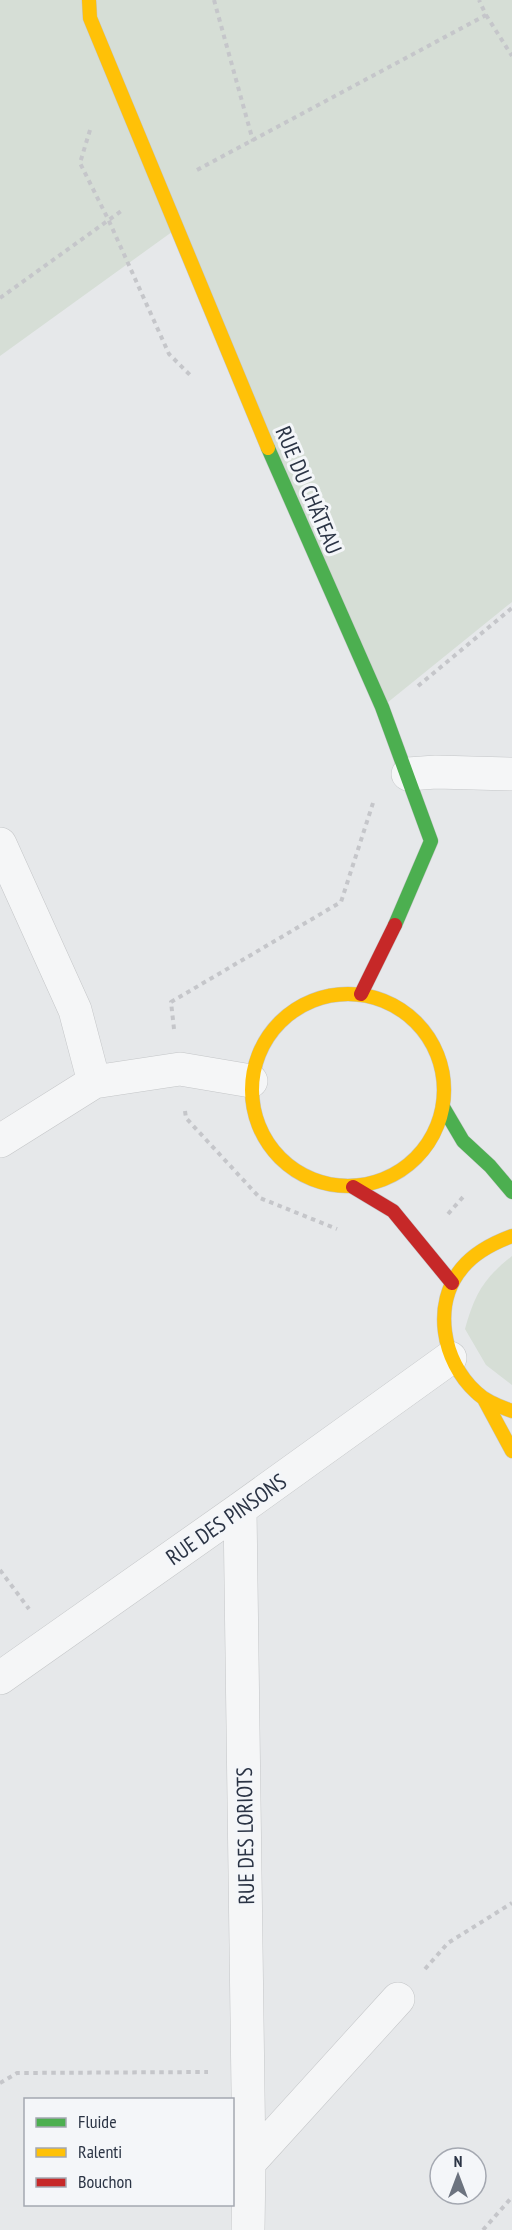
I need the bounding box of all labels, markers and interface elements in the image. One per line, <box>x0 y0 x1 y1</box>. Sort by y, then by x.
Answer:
street label: RUE DU CHÂTEAU <box>270 422 348 558</box>
street label: RUE DES PINSONS <box>160 1467 292 1571</box>
street label: RUE DES LORIOTS <box>230 1767 260 1905</box>
legend <box>24 2098 234 2206</box>
text: Fluide <box>78 2110 117 2133</box>
text: Ralenti <box>78 2140 122 2163</box>
north arrow <box>428 2146 488 2206</box>
text: N <box>454 2151 462 2171</box>
text: Bouchon <box>78 2170 132 2193</box>

